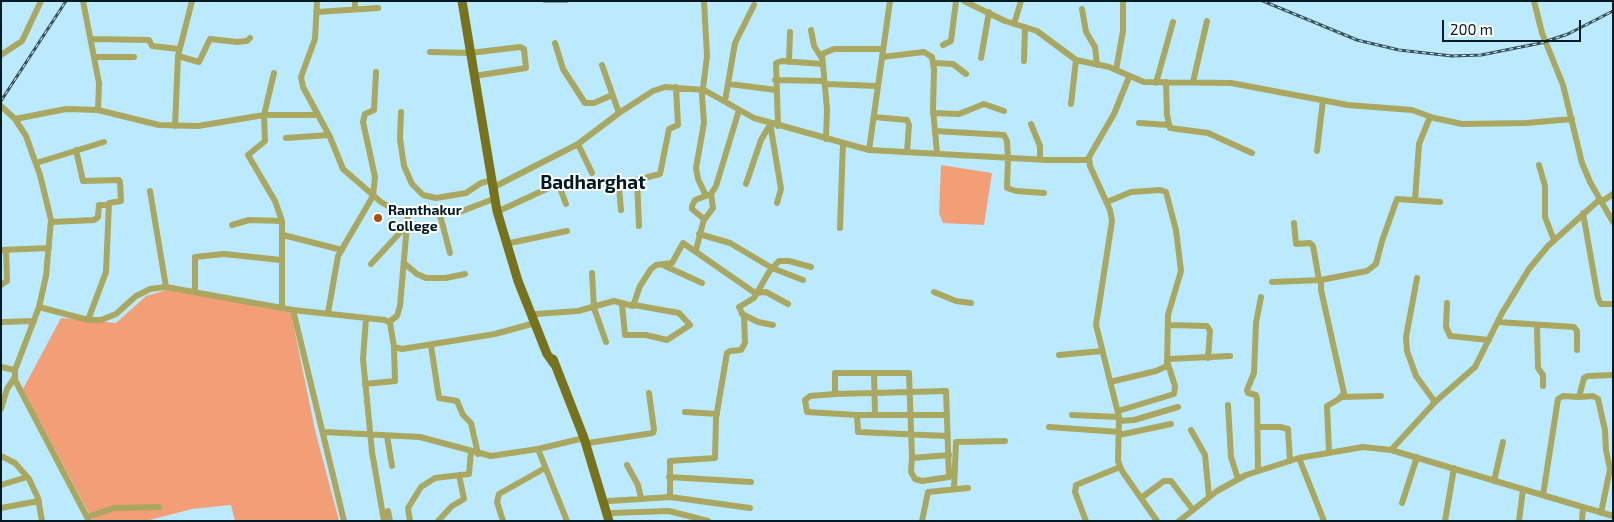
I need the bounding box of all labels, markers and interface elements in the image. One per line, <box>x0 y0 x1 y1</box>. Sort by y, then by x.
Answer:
scale bar <box>1444 10 1583 42</box>
text: 200 m <box>1450 20 1493 38</box>
district label: Badharghat <box>540 172 646 194</box>
place label: Ramthakur College <box>388 202 462 234</box>
marker: Ramthakur College <box>372 212 384 224</box>

